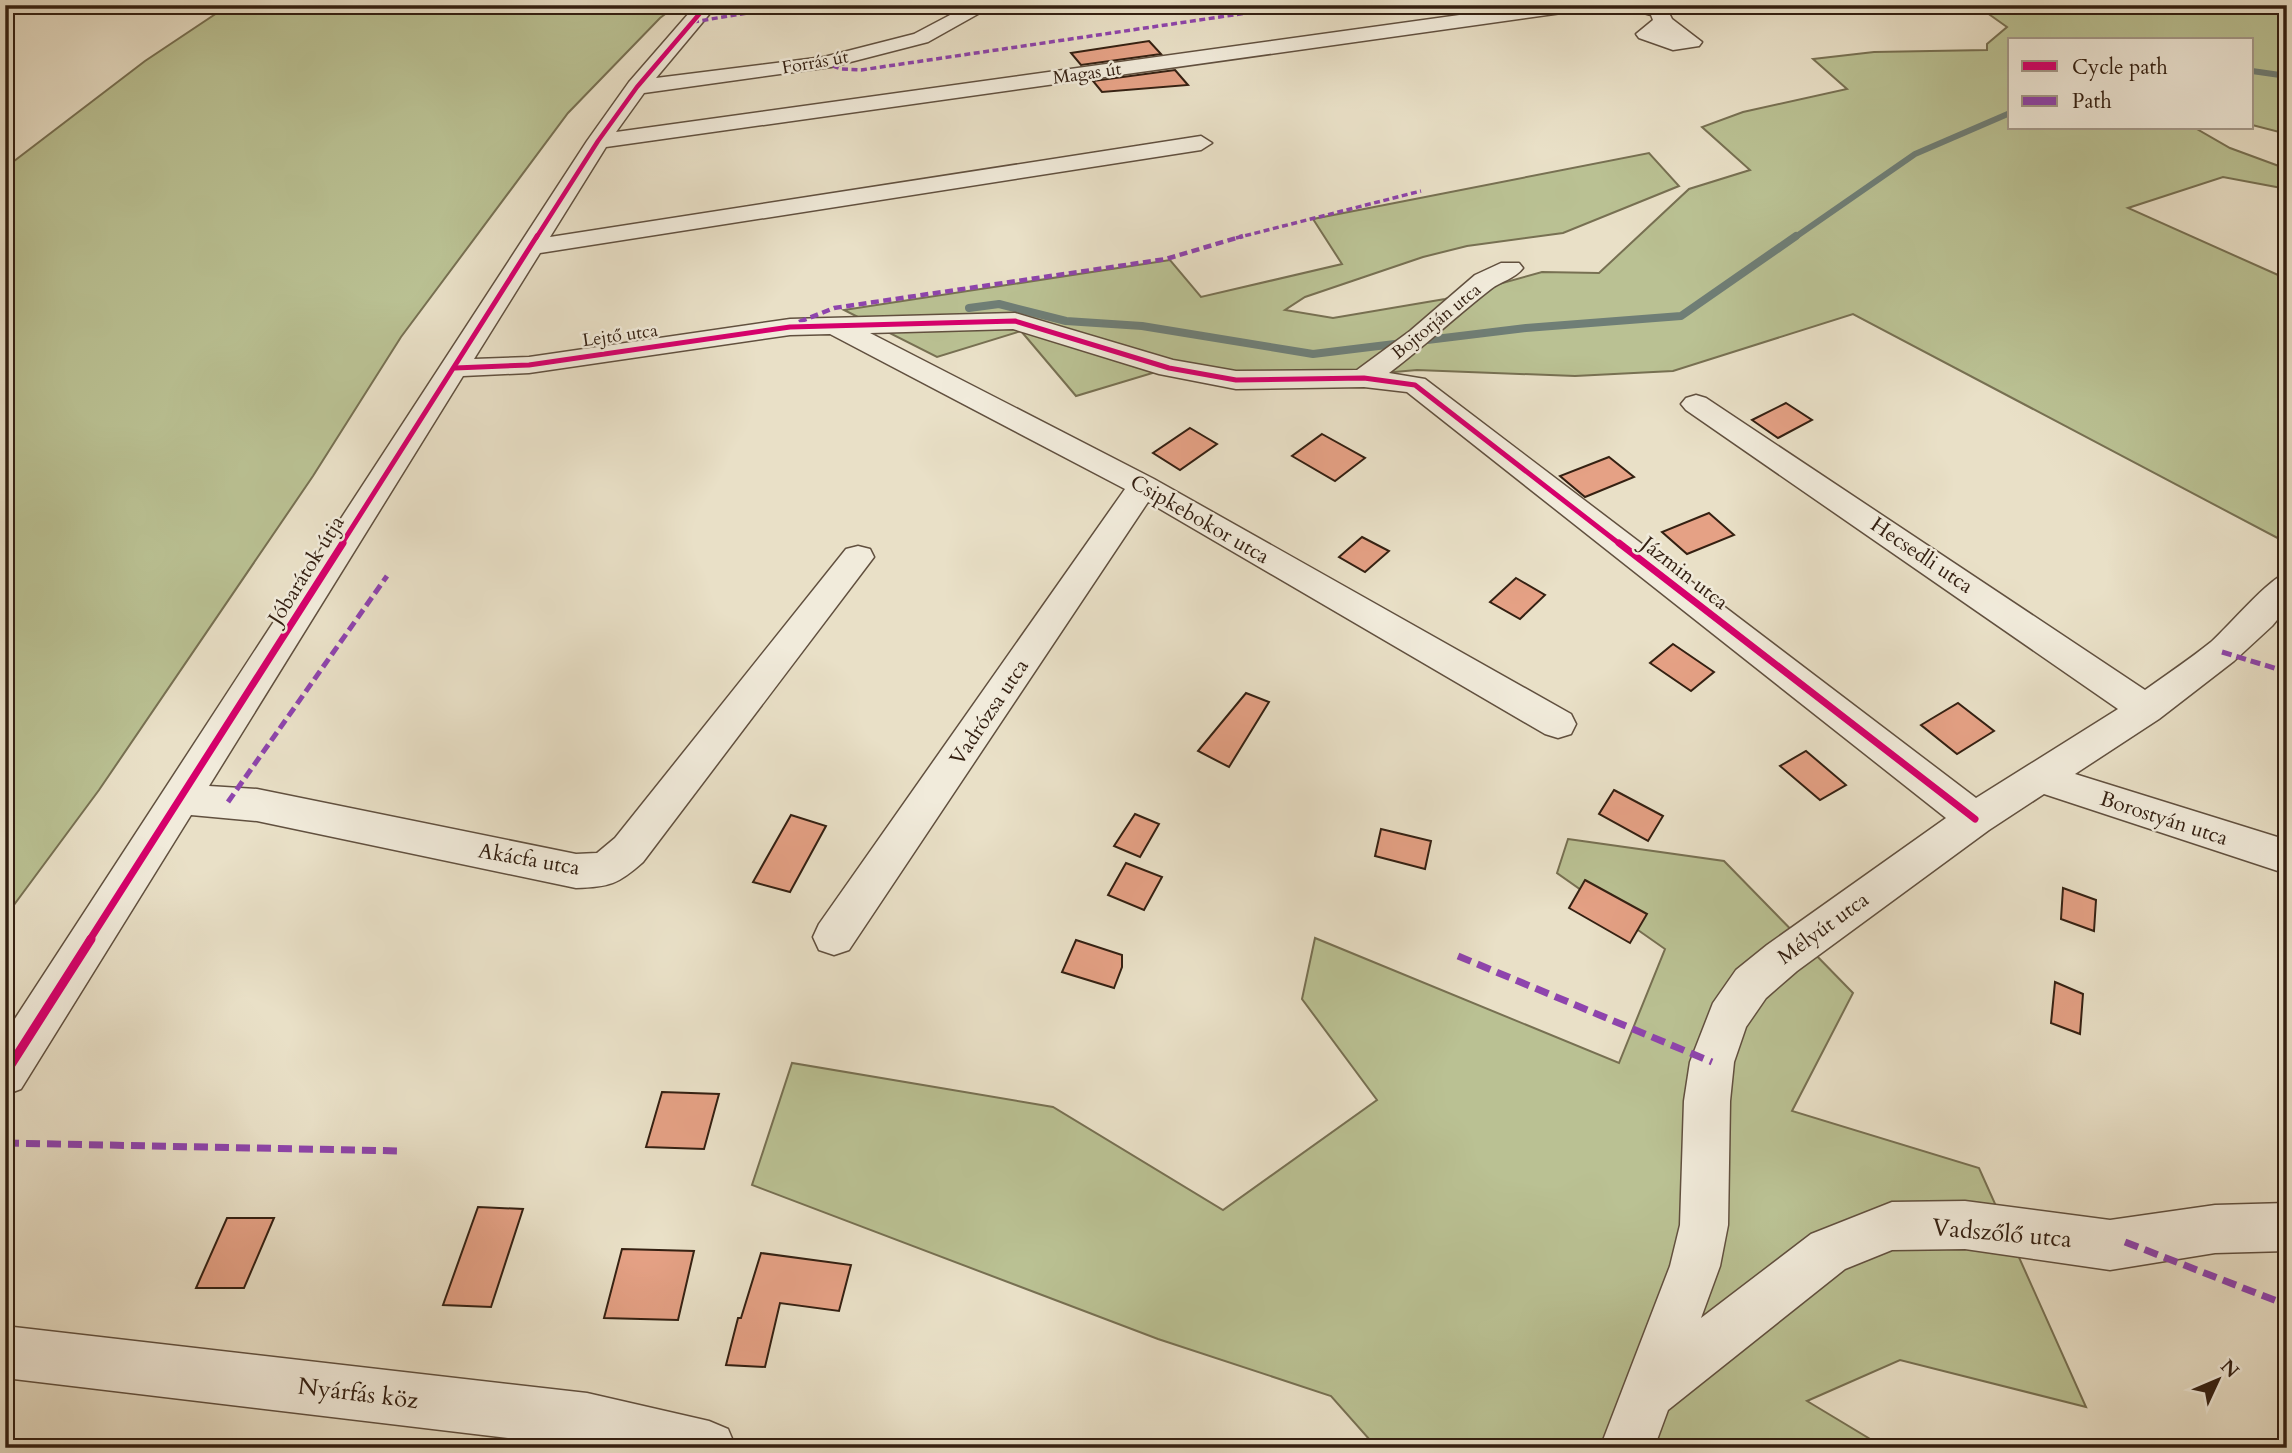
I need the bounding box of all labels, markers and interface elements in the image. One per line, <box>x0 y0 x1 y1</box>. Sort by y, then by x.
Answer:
legend <box>2008 38 2254 130</box>
street label: Forrás út <box>780 44 851 81</box>
text: Cycle path <box>2072 53 2168 82</box>
street label: Magas út <box>1051 56 1123 91</box>
text: Path <box>2072 87 2112 116</box>
street label: Bojtorján utca <box>1386 277 1487 365</box>
street label: Lejtő utca <box>581 318 660 353</box>
street label: Csipkebokor utca <box>1125 468 1275 571</box>
street label: Jóbarátok útja <box>260 510 351 633</box>
street label: Hecsedli utca <box>1865 510 1979 600</box>
street label: Jázmin utca <box>1633 528 1734 617</box>
street label: Vadrózsa utca <box>943 653 1036 771</box>
street label: Borostyán utca <box>2096 784 2232 853</box>
street label: Akácfa utca <box>476 836 582 883</box>
street label: Mélyút utca <box>1772 885 1875 971</box>
street label: Vadszőlő utca <box>1931 1211 2074 1256</box>
north arrow <box>2184 1344 2254 1414</box>
text: N <box>2214 1354 2245 1384</box>
street label: Nyárfás köz <box>296 1370 420 1417</box>

